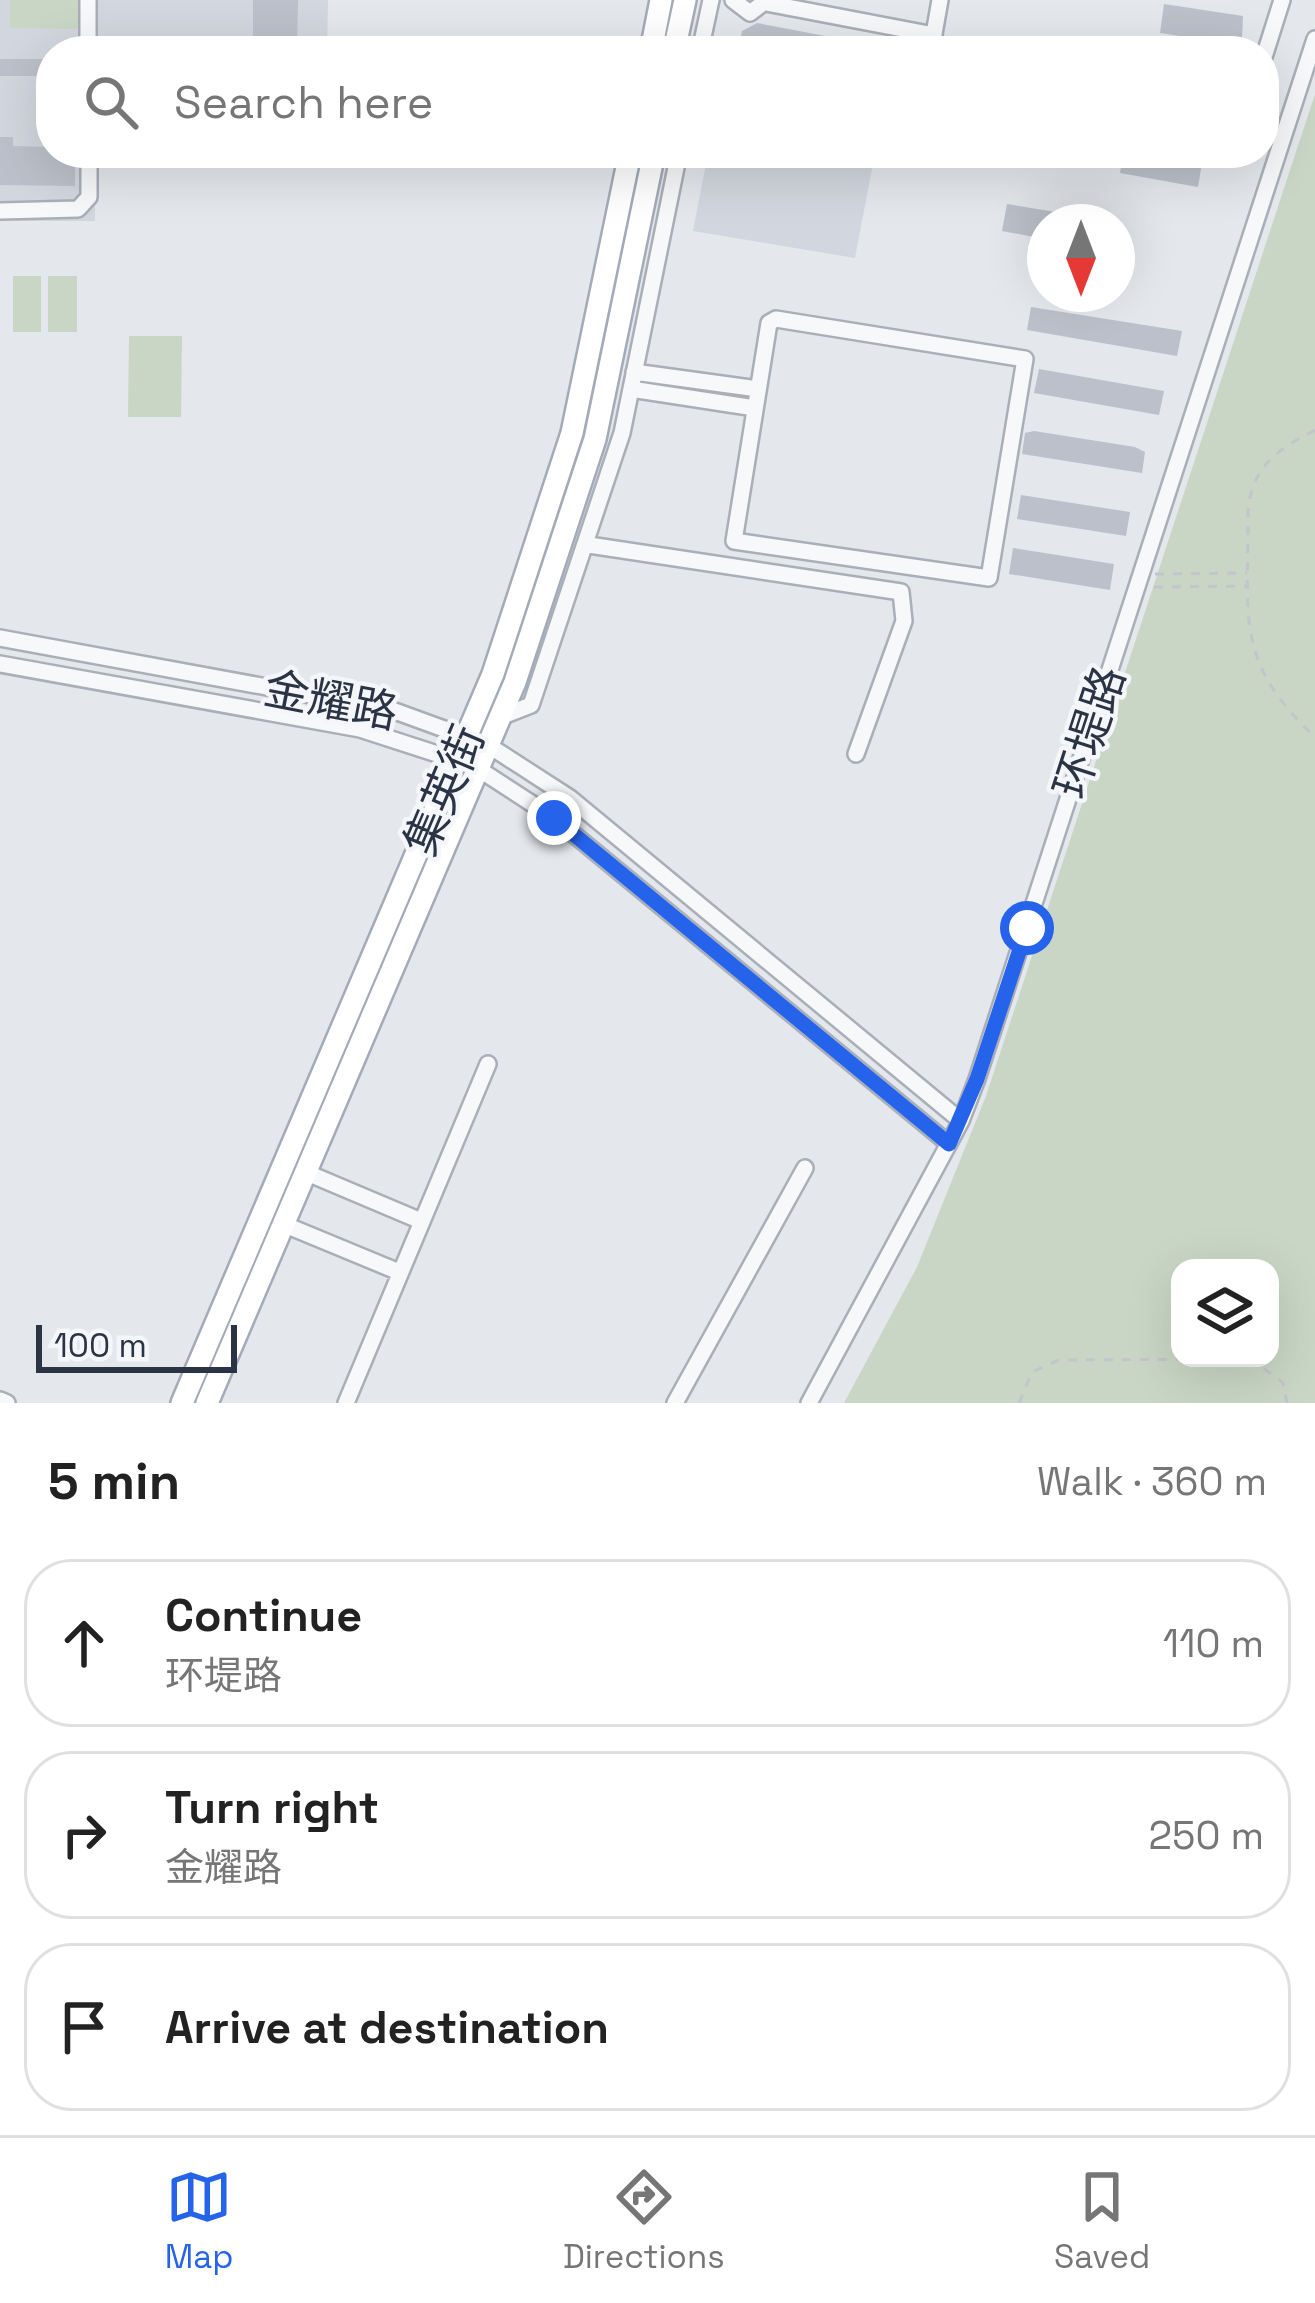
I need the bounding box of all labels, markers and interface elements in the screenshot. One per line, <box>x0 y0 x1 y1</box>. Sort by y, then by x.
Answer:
search box <box>36 36 1279 168</box>
icon: search <box>78 69 144 135</box>
text: Search here <box>174 74 433 131</box>
north arrow <box>1027 204 1135 312</box>
street label: 环堤路 <box>1042 659 1137 805</box>
street label: 金耀路 <box>259 660 403 741</box>
street label: 集英街 <box>392 717 497 863</box>
route end <box>527 791 581 845</box>
route start <box>1000 901 1054 955</box>
map controls <box>1171 1259 1279 1367</box>
button: layers <box>1171 1259 1279 1367</box>
scale bar <box>36 1319 237 1372</box>
text: 100 m <box>54 1325 147 1367</box>
text: 5 min <box>48 1449 180 1514</box>
text: Walk · 360 m <box>1037 1457 1267 1506</box>
text: Continue <box>165 1587 362 1644</box>
icon: ahead <box>51 1610 117 1676</box>
text: 110 m <box>1163 1619 1264 1668</box>
text: 环堤路 <box>165 1651 282 1700</box>
text: Turn right <box>165 1779 379 1836</box>
icon: right <box>51 1802 117 1868</box>
text: 250 m <box>1149 1811 1264 1860</box>
text: 金耀路 <box>165 1843 282 1892</box>
icon: arrive <box>51 1994 117 2060</box>
text: Arrive at destination <box>165 1999 609 2056</box>
tab: Map <box>165 2164 233 2278</box>
tab: Directions <box>563 2164 725 2278</box>
tab: Saved <box>1054 2164 1150 2278</box>

